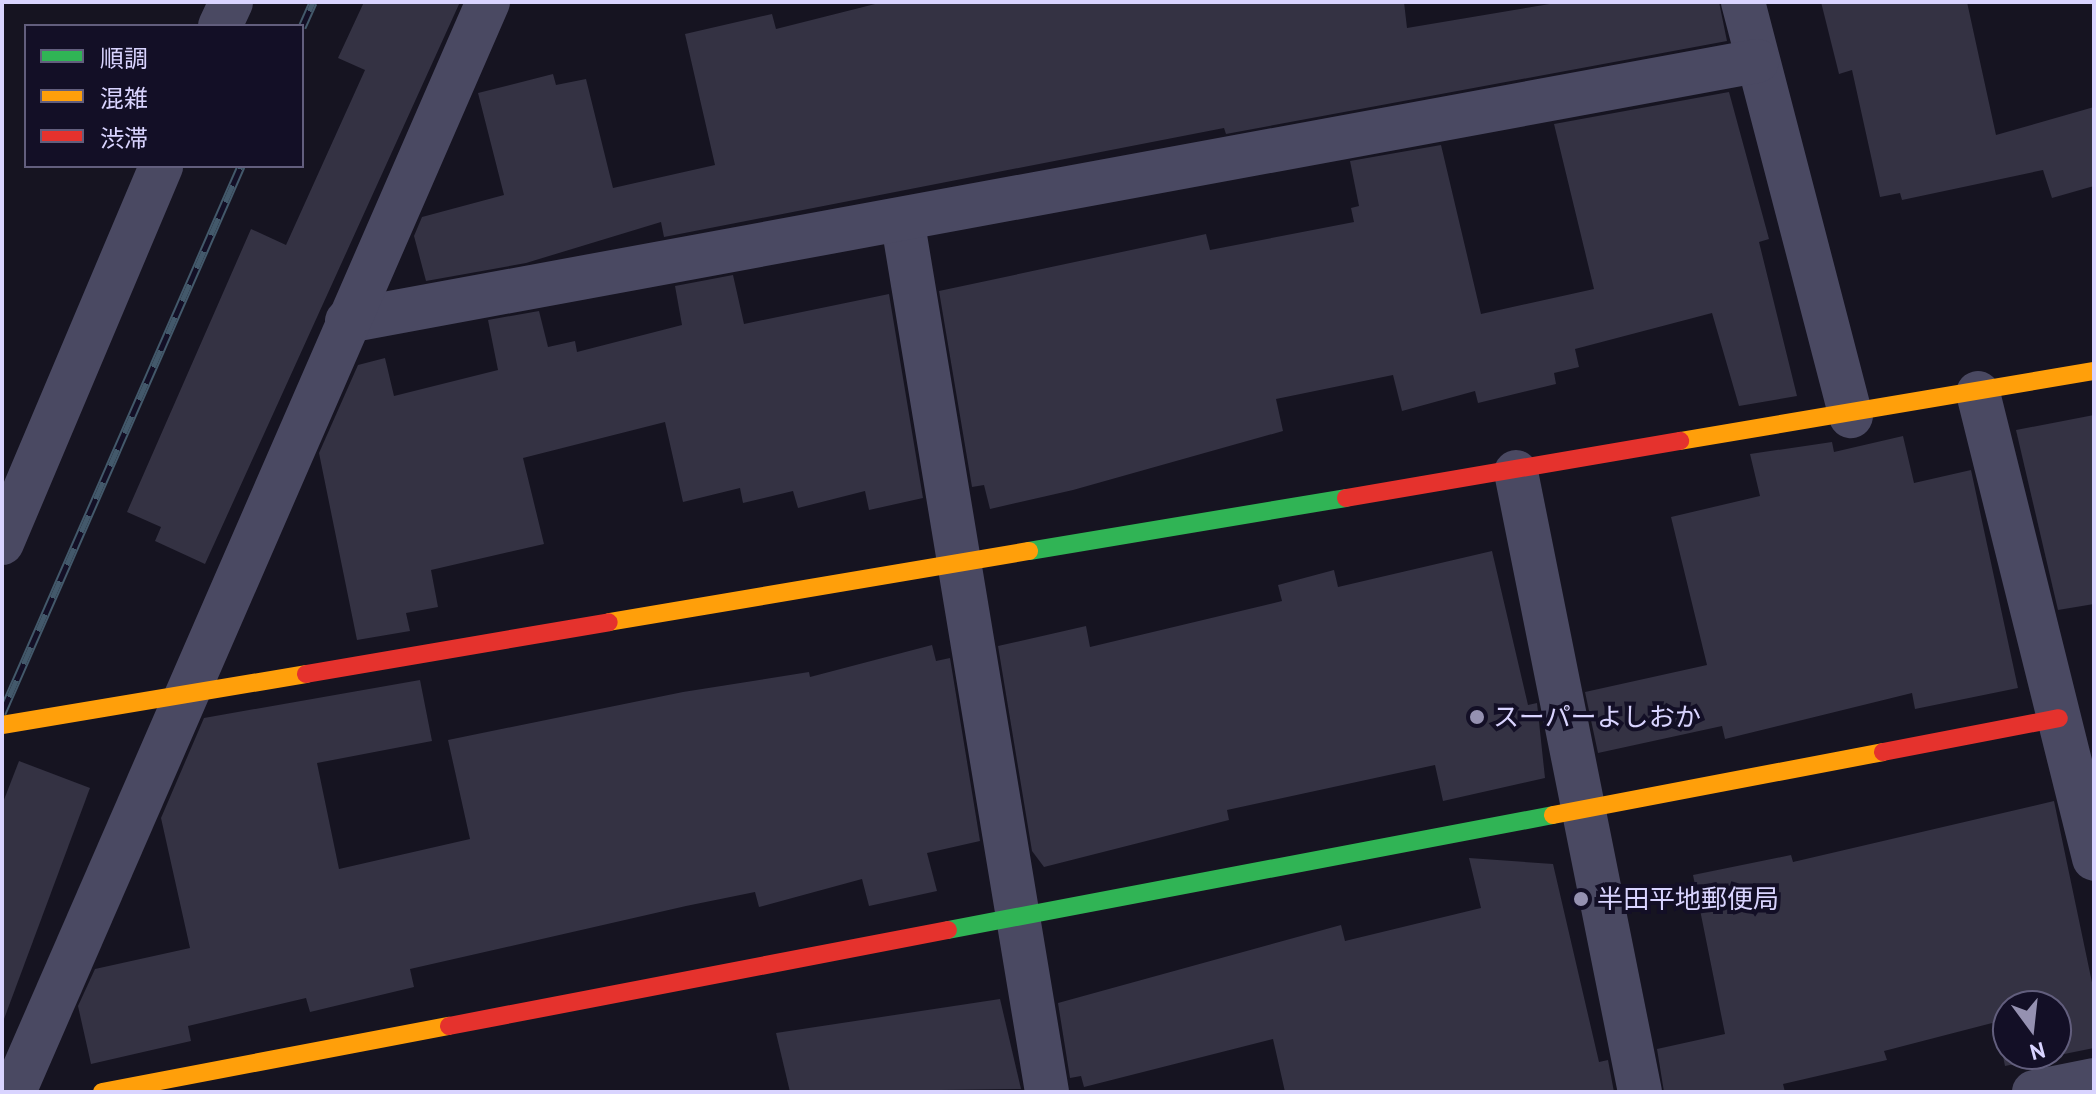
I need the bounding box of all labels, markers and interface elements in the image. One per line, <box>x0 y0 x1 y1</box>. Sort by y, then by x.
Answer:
legend <box>24 24 304 168</box>
text: 順調 <box>100 43 148 74</box>
text: 混雑 <box>100 83 148 114</box>
text: 渋滞 <box>100 123 148 154</box>
place label: スーパーよしおか <box>1493 701 1701 733</box>
marker: スーパーよしおか <box>1468 708 1486 726</box>
place label: 半田平地郵便局 <box>1597 883 1779 915</box>
marker: 半田平地郵便局 <box>1572 890 1590 908</box>
north arrow <box>1992 990 2072 1070</box>
text: N <box>2027 1036 2048 1067</box>

